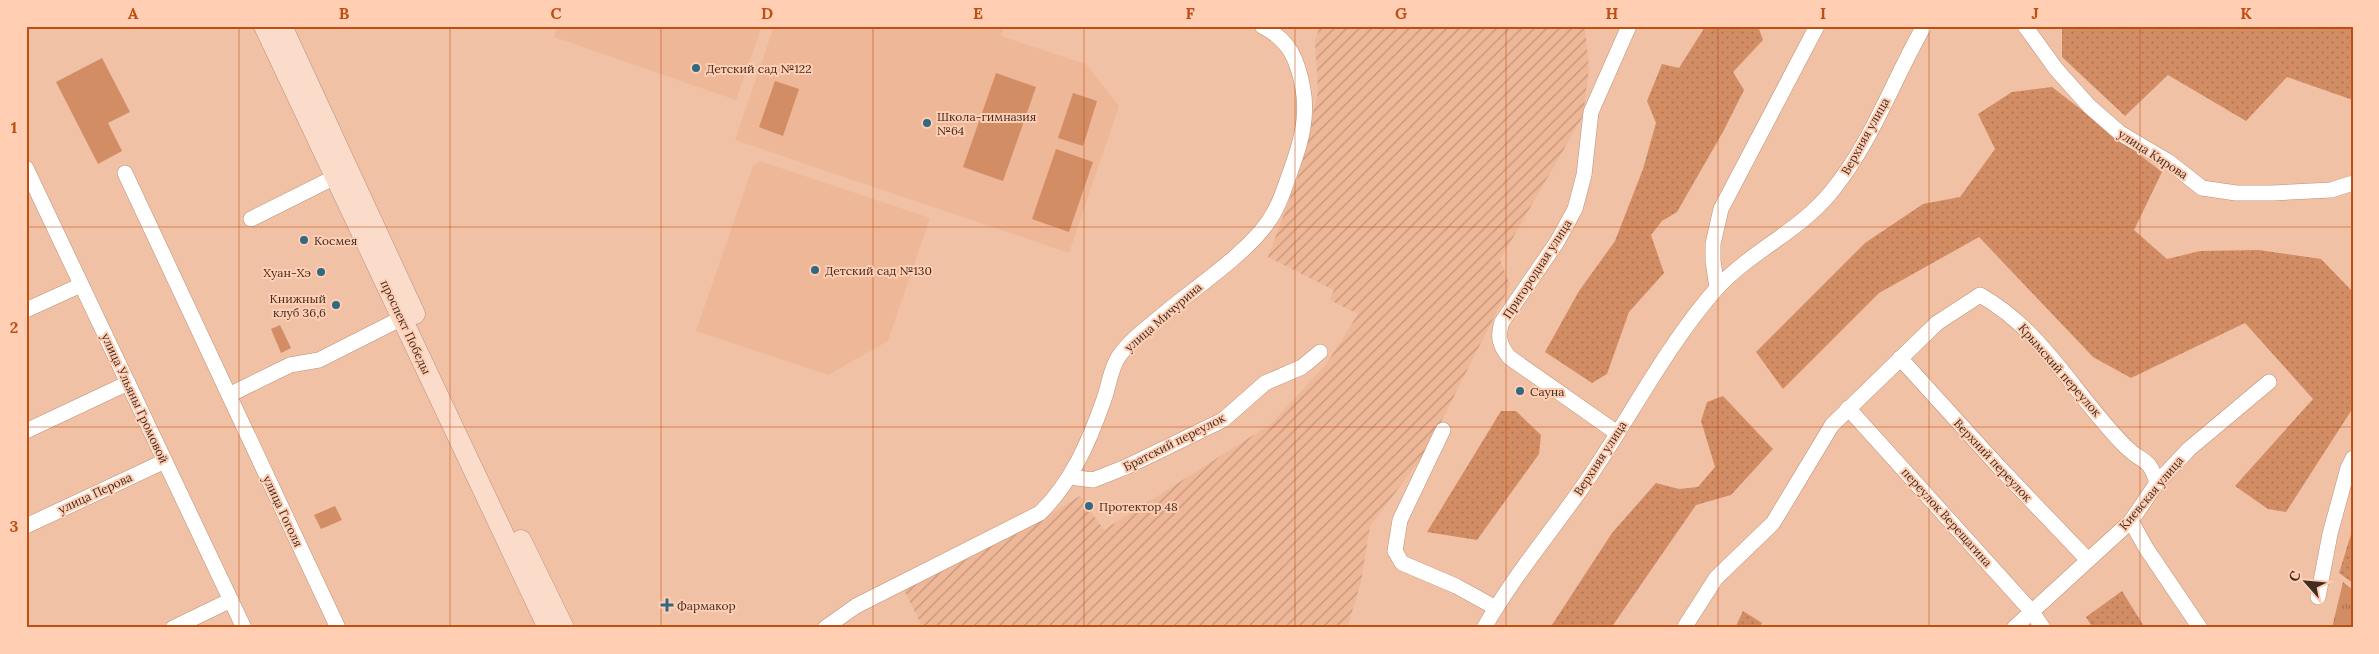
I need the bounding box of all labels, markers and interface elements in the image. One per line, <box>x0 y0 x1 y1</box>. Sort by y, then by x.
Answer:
text: A <box>128 3 139 23</box>
text: B <box>339 3 350 23</box>
text: C <box>550 3 562 23</box>
text: D <box>761 3 773 23</box>
text: E <box>973 3 983 23</box>
text: F <box>1185 3 1195 23</box>
text: G <box>1395 3 1407 23</box>
text: H <box>1606 3 1619 23</box>
text: I <box>1820 3 1826 23</box>
text: J <box>2031 3 2039 23</box>
text: K <box>2240 3 2252 23</box>
place label: Детский сад №122 <box>706 61 812 76</box>
marker: Детский сад №122 <box>690 62 702 74</box>
street label: Верхняя улица <box>1838 95 1892 177</box>
place label: Школа-гимназия №64 <box>937 109 1036 138</box>
text: 1 <box>11 117 17 137</box>
marker: Школа-гимназия №64 <box>921 117 933 129</box>
street label: улица Кирова <box>2115 126 2191 182</box>
street label: Пригородная улица <box>1499 217 1575 321</box>
place label: Космея <box>314 233 357 248</box>
marker: Космея <box>298 234 310 246</box>
place label: Детский сад №130 <box>825 263 932 278</box>
marker: Детский сад №130 <box>809 264 821 276</box>
place label: Хуан-Хэ <box>263 265 311 280</box>
marker: Хуан-Хэ <box>315 266 327 278</box>
street label: проспект Победы <box>378 277 434 377</box>
street label: улица Мичурина <box>1121 279 1205 355</box>
place label: Книжный клуб 36,6 <box>270 291 326 320</box>
marker: Книжный клуб 36,6 <box>330 299 342 311</box>
text: 2 <box>10 317 18 337</box>
street label: Крымский переулок <box>2015 320 2105 420</box>
street label: улица Ульяны Громовой <box>98 331 172 465</box>
place label: Сауна <box>1530 384 1564 399</box>
marker: Сауна <box>1514 385 1526 397</box>
street label: Братский переулок <box>1121 410 1228 474</box>
street label: Верхний переулок <box>1951 416 2036 505</box>
street label: Верхняя улица <box>1570 418 1630 498</box>
street label: Киевская улица <box>2116 453 2186 533</box>
street label: переулок Верещагина <box>1899 464 1995 570</box>
street label: улица Перова <box>56 469 134 517</box>
street label: улица Гоголя <box>260 473 306 549</box>
place label: Протектор 48 <box>1099 499 1178 514</box>
marker: Протектор 48 <box>1083 500 1095 512</box>
text: 3 <box>10 516 19 536</box>
north arrow <box>2282 556 2332 606</box>
text: С <box>2284 567 2305 584</box>
place label: Фармакор <box>677 598 736 613</box>
marker: Фармакор <box>661 599 673 611</box>

